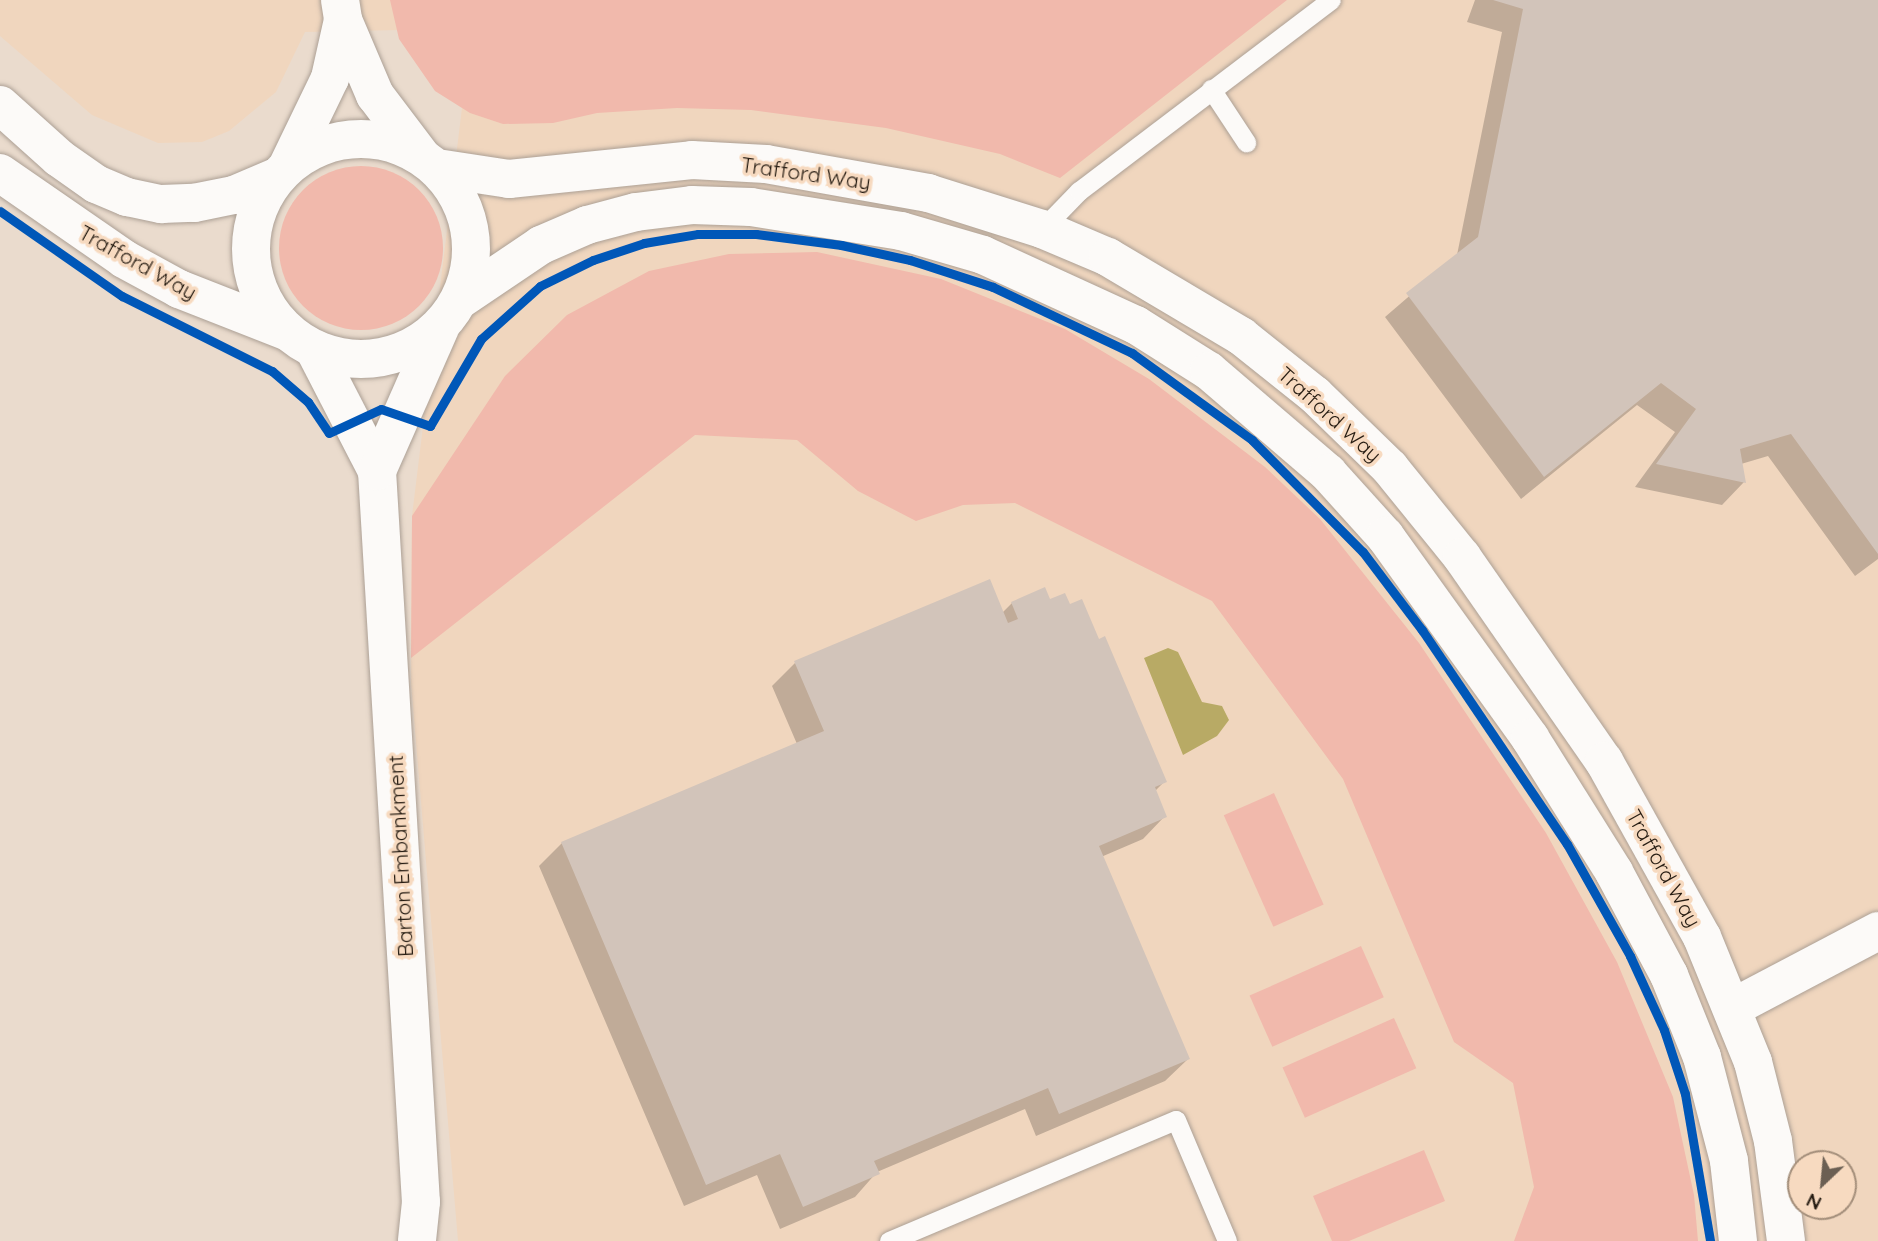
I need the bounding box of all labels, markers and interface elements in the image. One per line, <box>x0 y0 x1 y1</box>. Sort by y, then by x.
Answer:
street label: Trafford Way <box>740 151 872 195</box>
street label: Trafford Way <box>75 219 201 305</box>
street label: Trafford Way <box>1273 361 1387 467</box>
street label: Barton Embankment <box>382 754 418 958</box>
street label: Trafford Way <box>1621 805 1707 931</box>
north arrow <box>1787 1150 1857 1220</box>
text: N <box>1802 1188 1825 1216</box>

